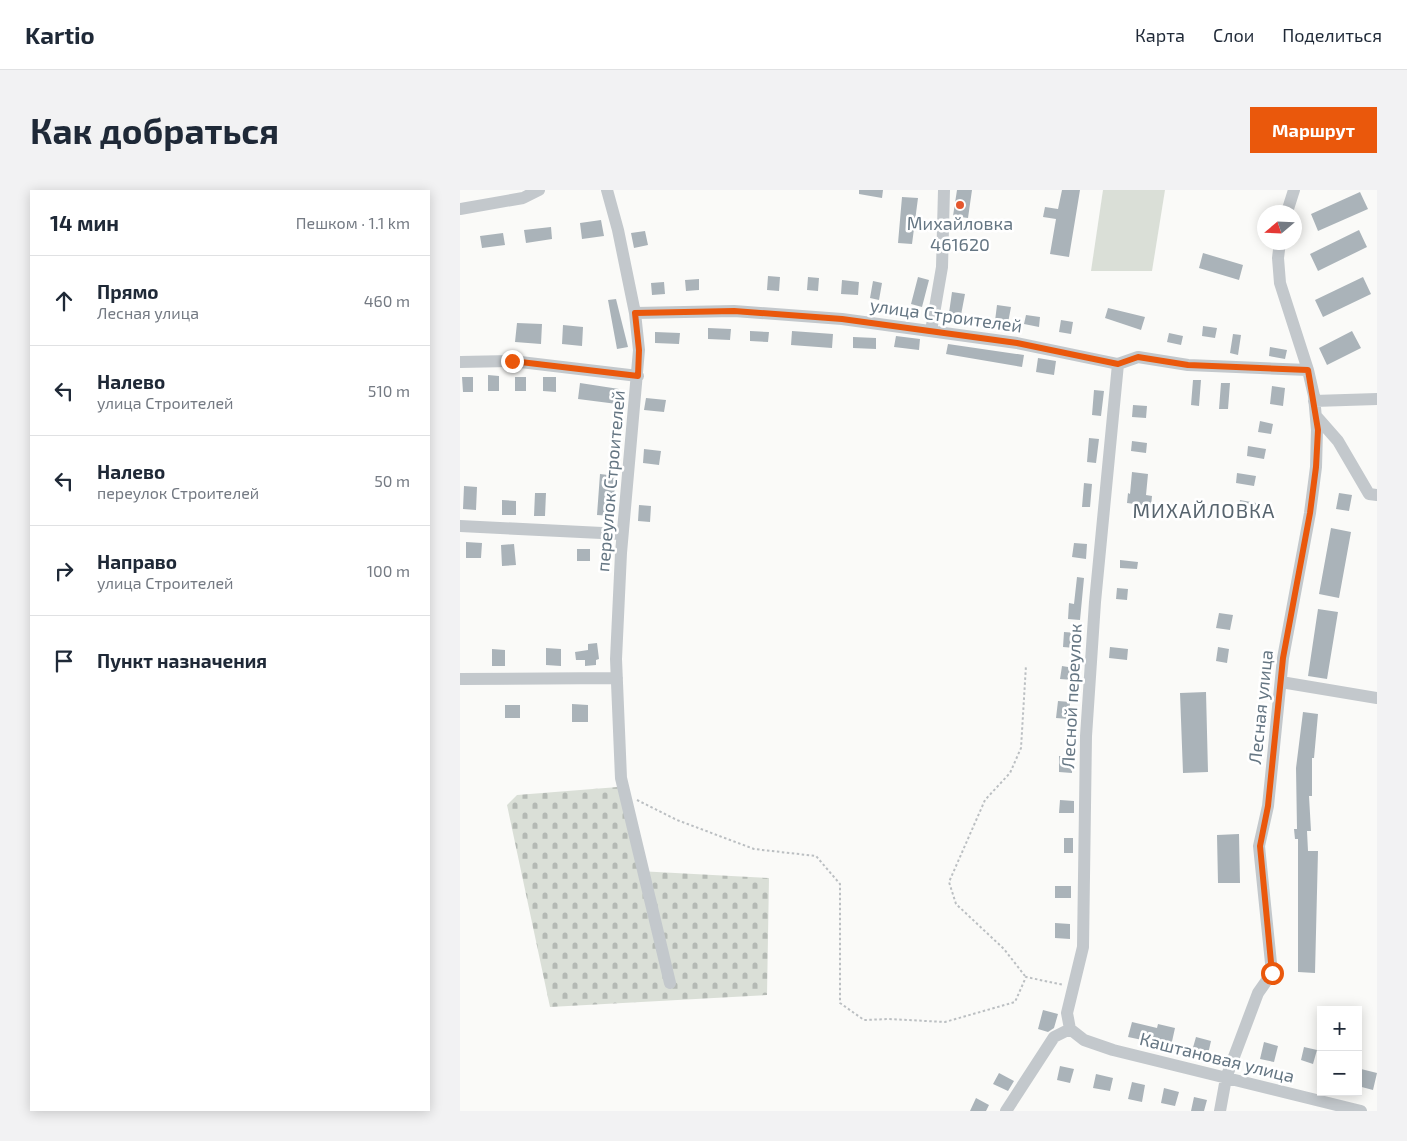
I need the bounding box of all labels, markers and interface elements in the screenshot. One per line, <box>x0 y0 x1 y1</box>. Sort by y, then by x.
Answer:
text: Kartio <box>25 20 95 49</box>
text: Карта <box>1135 24 1185 46</box>
text: Слои <box>1213 24 1254 46</box>
text: Поделиться <box>1282 24 1382 46</box>
button: Маршрут <box>1250 107 1377 153</box>
text: Как добраться <box>30 109 279 151</box>
marker: Михайловка 461620 <box>954 199 966 211</box>
north arrow <box>1257 205 1302 250</box>
text: 14 мин <box>50 210 119 235</box>
place label: Михайловка 461620 <box>907 212 1013 255</box>
text: Пешком · 1.1 km <box>296 213 410 232</box>
text: Прямо <box>97 280 159 303</box>
icon: ahead <box>50 287 78 315</box>
text: 460 m <box>364 291 410 310</box>
street label: улица Строителей <box>869 293 1024 337</box>
text: Лесная улица <box>97 303 199 322</box>
route end <box>501 350 524 373</box>
text: Налево <box>97 370 165 393</box>
icon: left <box>50 377 78 405</box>
text: 510 m <box>368 381 410 400</box>
street label: переулок Строителей <box>591 389 629 573</box>
text: улица Строителей <box>97 393 233 412</box>
text: Налево <box>97 460 165 483</box>
icon: left <box>50 467 78 495</box>
text: 50 m <box>374 471 410 490</box>
text: переулок Строителей <box>97 483 259 502</box>
district label: МИХАЙЛОВКА <box>1132 498 1276 522</box>
text: Направо <box>97 550 177 573</box>
icon: right <box>50 557 78 585</box>
text: 100 m <box>367 561 410 580</box>
text: улица Строителей <box>97 573 233 592</box>
street label: Лесной переулок <box>1056 623 1086 769</box>
icon: arrive <box>50 647 78 675</box>
text: Пункт назначения <box>97 649 267 672</box>
street label: Лесная улица <box>1243 649 1277 765</box>
route start <box>1261 962 1284 985</box>
map controls <box>1317 1006 1362 1096</box>
button: + <box>1317 1006 1362 1051</box>
street label: Каштановая улица <box>1138 1027 1297 1087</box>
button: − <box>1317 1051 1362 1096</box>

